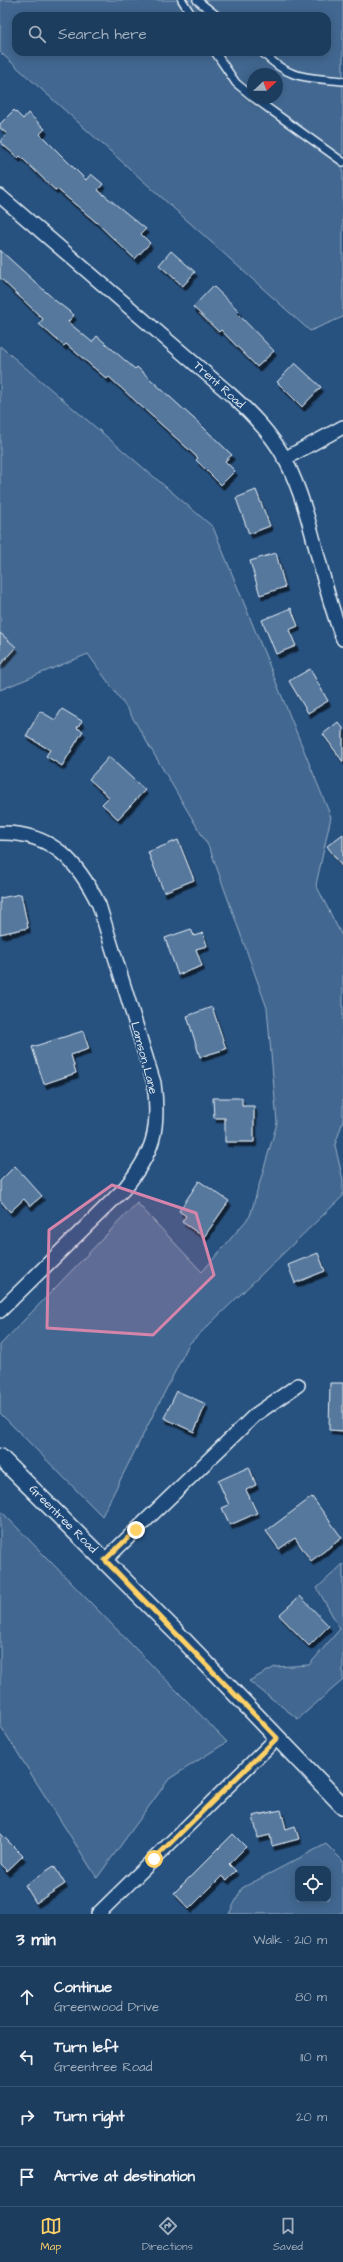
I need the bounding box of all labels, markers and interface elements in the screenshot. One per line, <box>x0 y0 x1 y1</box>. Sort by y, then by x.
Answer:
search box <box>12 12 331 56</box>
icon: search <box>26 23 48 45</box>
text: Search here <box>58 24 147 45</box>
north arrow <box>247 68 283 104</box>
street label: Trent Road <box>190 357 248 413</box>
street label: Lamson Lane <box>126 1020 162 1097</box>
street label: Greentree Road <box>25 1481 101 1557</box>
route end <box>127 1521 145 1539</box>
route start <box>145 1850 163 1868</box>
map controls <box>295 1866 331 1902</box>
button: locate <box>295 1866 331 1902</box>
text: 3 min <box>16 1928 56 1952</box>
text: Walk · 210 m <box>253 1931 327 1949</box>
text: Continue <box>54 1977 112 1998</box>
icon: ahead <box>16 1986 38 2008</box>
text: 80 m <box>295 1988 327 2006</box>
text: Greenwood Drive <box>54 1998 159 2016</box>
text: Turn left <box>54 2037 118 2058</box>
icon: left <box>16 2046 38 2068</box>
text: 110 m <box>300 2048 327 2066</box>
text: Greentree Road <box>54 2058 152 2076</box>
icon: right <box>16 2106 38 2128</box>
text: Turn right <box>54 2106 125 2127</box>
text: 20 m <box>296 2108 327 2126</box>
icon: arrive <box>16 2166 38 2188</box>
text: Arrive at destination <box>54 2166 195 2187</box>
tab: Map <box>40 2215 62 2254</box>
tab: Directions <box>142 2215 193 2254</box>
tab: Saved <box>273 2215 303 2254</box>

